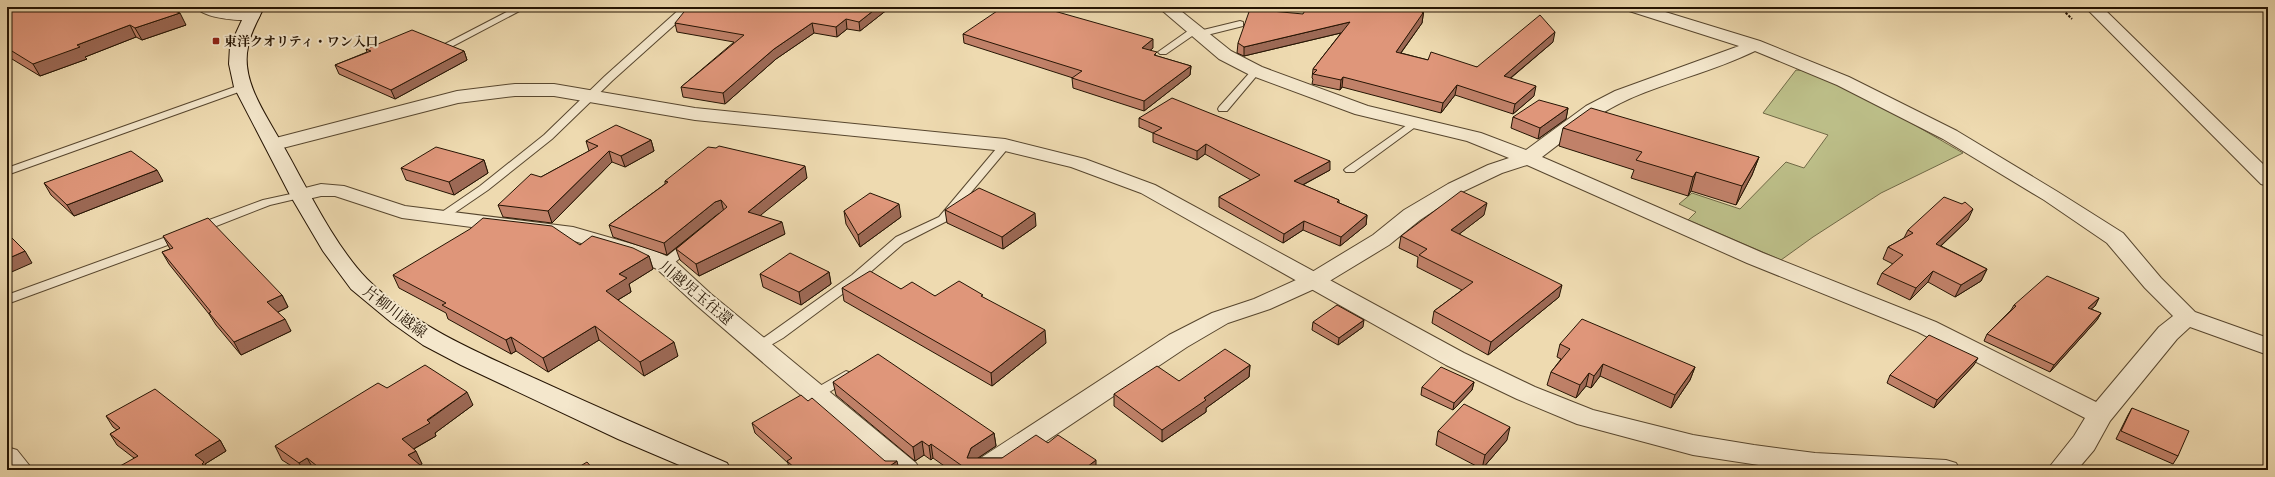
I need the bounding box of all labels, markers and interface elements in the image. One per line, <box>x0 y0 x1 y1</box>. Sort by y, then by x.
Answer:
place label: 東洋クオリティ・ワン入口 <box>224 33 379 50</box>
marker: 東洋クオリティ・ワン入口 <box>211 36 221 46</box>
street label: 川越児玉往還 <box>656 256 737 329</box>
street label: 片柳川越線 <box>360 281 431 342</box>

